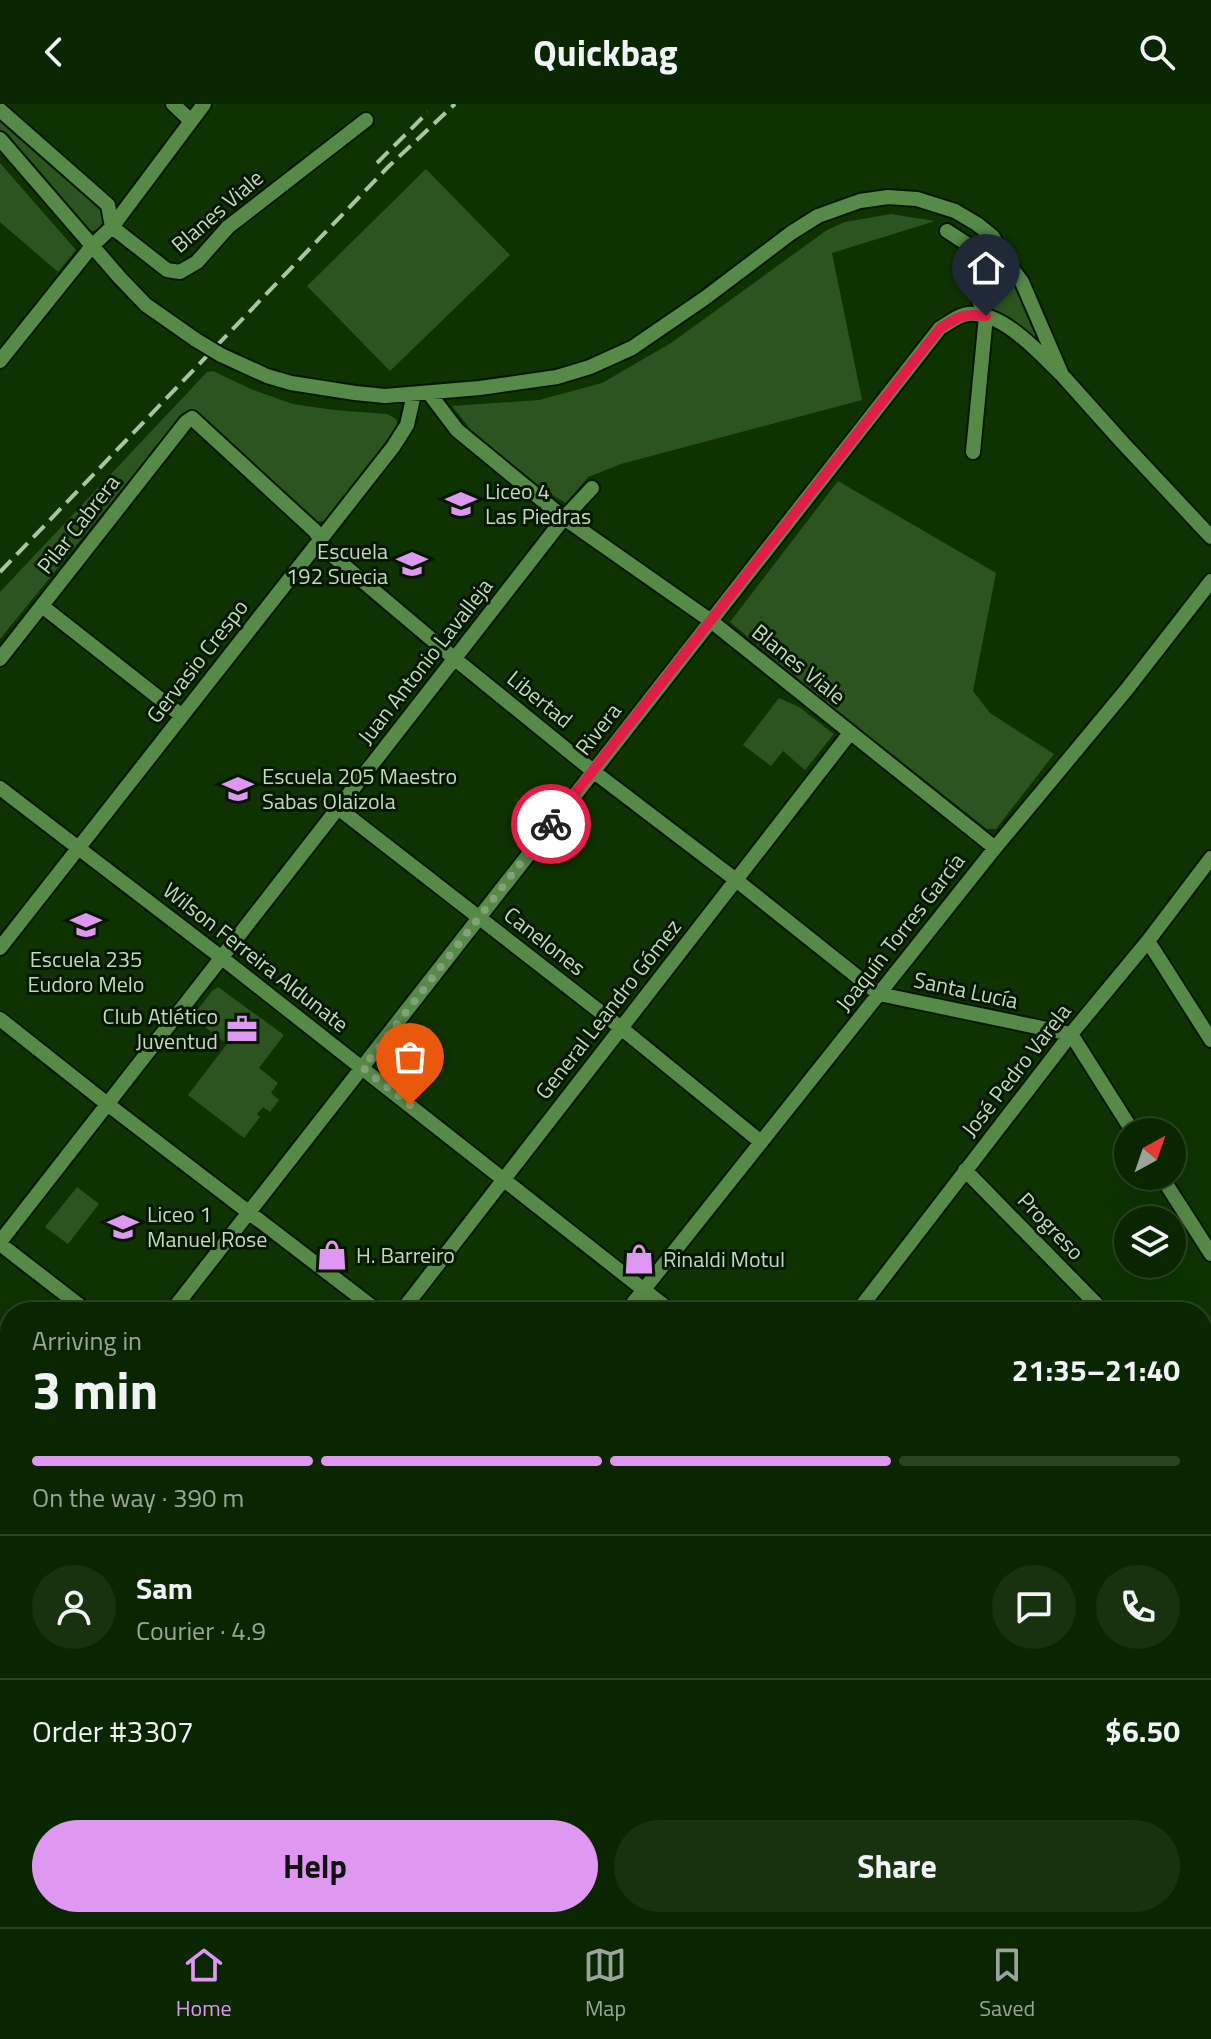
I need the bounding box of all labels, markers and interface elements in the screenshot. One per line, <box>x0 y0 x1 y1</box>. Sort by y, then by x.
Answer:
text: Quickbag <box>533 25 678 80</box>
icon: back <box>32 30 76 74</box>
icon: search <box>1135 30 1179 74</box>
street label: Blanes Viale <box>163 161 271 261</box>
pin <box>952 234 1020 316</box>
icon: home <box>964 246 1008 290</box>
street label: Pilar Cabrera <box>28 467 128 581</box>
place label: Liceo 4 Las Piedras <box>485 474 591 533</box>
school or university icon: Liceo 4 Las Piedras <box>444 487 478 521</box>
place label: Escuela 192 Suecia <box>286 534 388 593</box>
school or university icon: Escuela 192 Suecia <box>395 547 429 581</box>
street label: Juan Antonio Lavalleja <box>349 571 501 751</box>
street label: Gervasio Crespo <box>138 592 256 730</box>
street label: Blanes Viale <box>745 615 853 713</box>
street label: Libertad <box>500 662 580 736</box>
street label: Rivera <box>567 695 629 763</box>
place label: Escuela 205 Maestro Sabas Olaizola <box>262 759 457 818</box>
school or university icon: Escuela 205 Maestro Sabas Olaizola <box>221 772 255 806</box>
courier <box>511 784 591 864</box>
icon: bike <box>529 802 573 846</box>
street label: Joaquín Torres García <box>827 845 973 1019</box>
street label: Wilson Ferreira Aldunate <box>156 873 356 1041</box>
street label: Canelones <box>497 898 593 984</box>
school or university icon: Escuela 235 Eudoro Melo <box>69 908 103 942</box>
street label: General Leandro Gómez <box>527 912 689 1106</box>
place label: Escuela 235 Eudoro Melo <box>28 942 144 1001</box>
street label: Santa Lucía <box>911 962 1021 1018</box>
street label: José Pedro Varela <box>953 996 1079 1144</box>
place label: Club Atlético Juventud <box>103 999 218 1058</box>
office icon: Club Atlético Juventud <box>225 1012 259 1046</box>
pin <box>376 1023 444 1105</box>
icon: bag <box>388 1035 432 1079</box>
north arrow <box>1114 1118 1186 1190</box>
map controls <box>1114 1118 1186 1278</box>
street label: Progreso <box>1010 1184 1092 1268</box>
place label: Liceo 1 Manuel Rose <box>147 1197 267 1256</box>
button: layers <box>1114 1206 1186 1278</box>
school or university icon: Liceo 1 Manuel Rose <box>106 1210 140 1244</box>
shop icon: H. Barreiro <box>315 1238 349 1272</box>
place label: H. Barreiro <box>356 1238 455 1272</box>
shop icon: Rinaldi Motul <box>622 1242 656 1276</box>
place label: Rinaldi Motul <box>663 1242 785 1276</box>
text: Arriving in <box>32 1321 142 1360</box>
text: 21:35–21:40 <box>1012 1347 1180 1393</box>
text: 3 min <box>32 1350 158 1429</box>
text: On the way · 390 m <box>32 1478 244 1517</box>
button: person <box>32 1565 116 1649</box>
text: Sam <box>136 1565 193 1611</box>
button: chat <box>992 1565 1076 1649</box>
button: phone <box>1096 1565 1180 1649</box>
text: Courier · 4.9 <box>136 1611 266 1650</box>
text: Order #3307 <box>32 1708 194 1754</box>
text: $6.50 <box>1105 1708 1180 1754</box>
button: Help <box>32 1820 598 1912</box>
button: Share <box>614 1820 1180 1912</box>
tab: Home <box>176 1943 232 2025</box>
tab: Map <box>583 1943 627 2025</box>
tab: Saved <box>979 1943 1035 2025</box>

